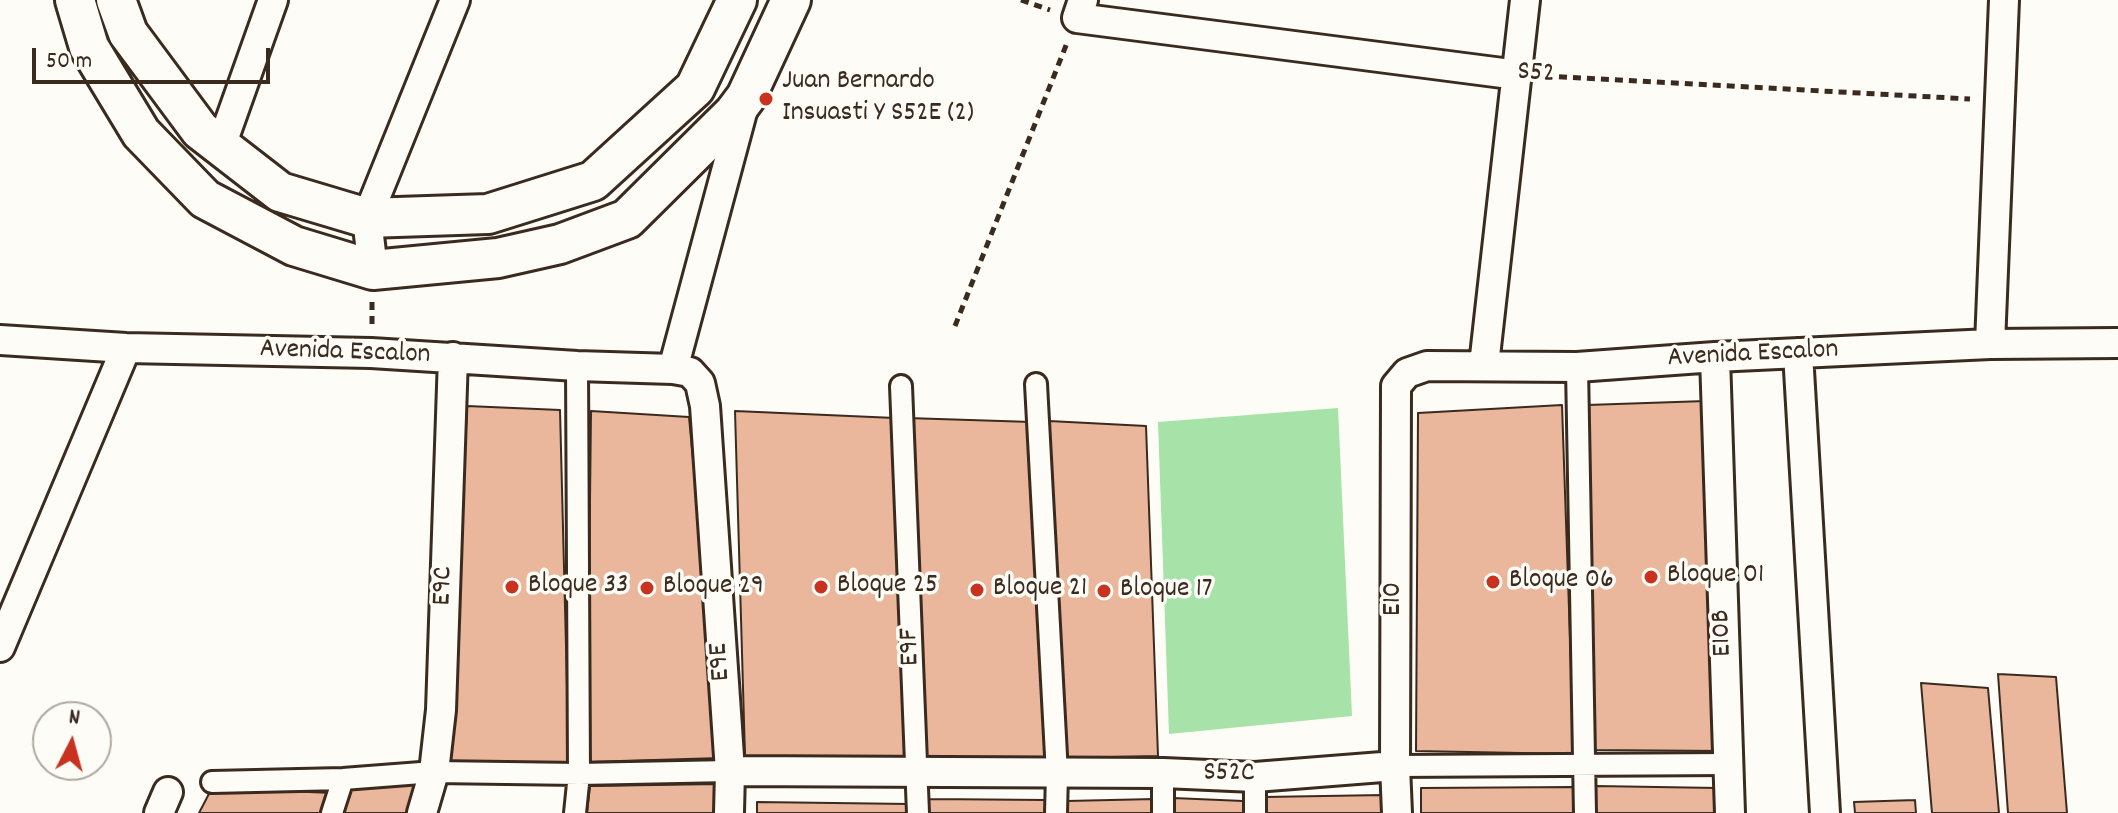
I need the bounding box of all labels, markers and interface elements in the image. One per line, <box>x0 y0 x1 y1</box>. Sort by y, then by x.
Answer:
scale bar <box>36 32 274 82</box>
text: 50 m <box>46 45 92 79</box>
street label: S52 <box>1516 57 1556 93</box>
place label: Juan Bernardo Insuasti Y S52E (2) <box>782 66 974 132</box>
marker: Juan Bernardo Insuasti Y S52E (2) <box>757 90 775 108</box>
street label: Avenida Escalon <box>259 334 431 374</box>
street label: Avenida Escalon <box>1667 335 1839 377</box>
place label: Bloque 01 <box>1667 560 1764 594</box>
place label: Bloque 06 <box>1509 565 1614 599</box>
street label: E9C <box>428 566 462 606</box>
marker: Bloque 01 <box>1642 568 1660 586</box>
place label: Bloque 33 <box>528 570 629 604</box>
place label: Bloque 25 <box>837 570 938 604</box>
place label: Bloque 29 <box>663 571 764 605</box>
place label: Bloque 21 <box>993 573 1087 607</box>
marker: Bloque 06 <box>1484 573 1502 591</box>
place label: Bloque 17 <box>1120 574 1213 608</box>
marker: Bloque 33 <box>503 578 521 596</box>
marker: Bloque 25 <box>812 578 830 596</box>
marker: Bloque 29 <box>638 579 656 597</box>
marker: Bloque 21 <box>968 581 986 599</box>
marker: Bloque 17 <box>1095 582 1113 600</box>
street label: E10 <box>1378 582 1412 616</box>
street label: E10B <box>1706 609 1742 657</box>
street label: E9F <box>895 627 929 667</box>
street label: E9E <box>704 642 740 682</box>
north arrow <box>32 701 112 781</box>
text: N <box>67 703 81 735</box>
street label: S52C <box>1203 758 1255 792</box>

